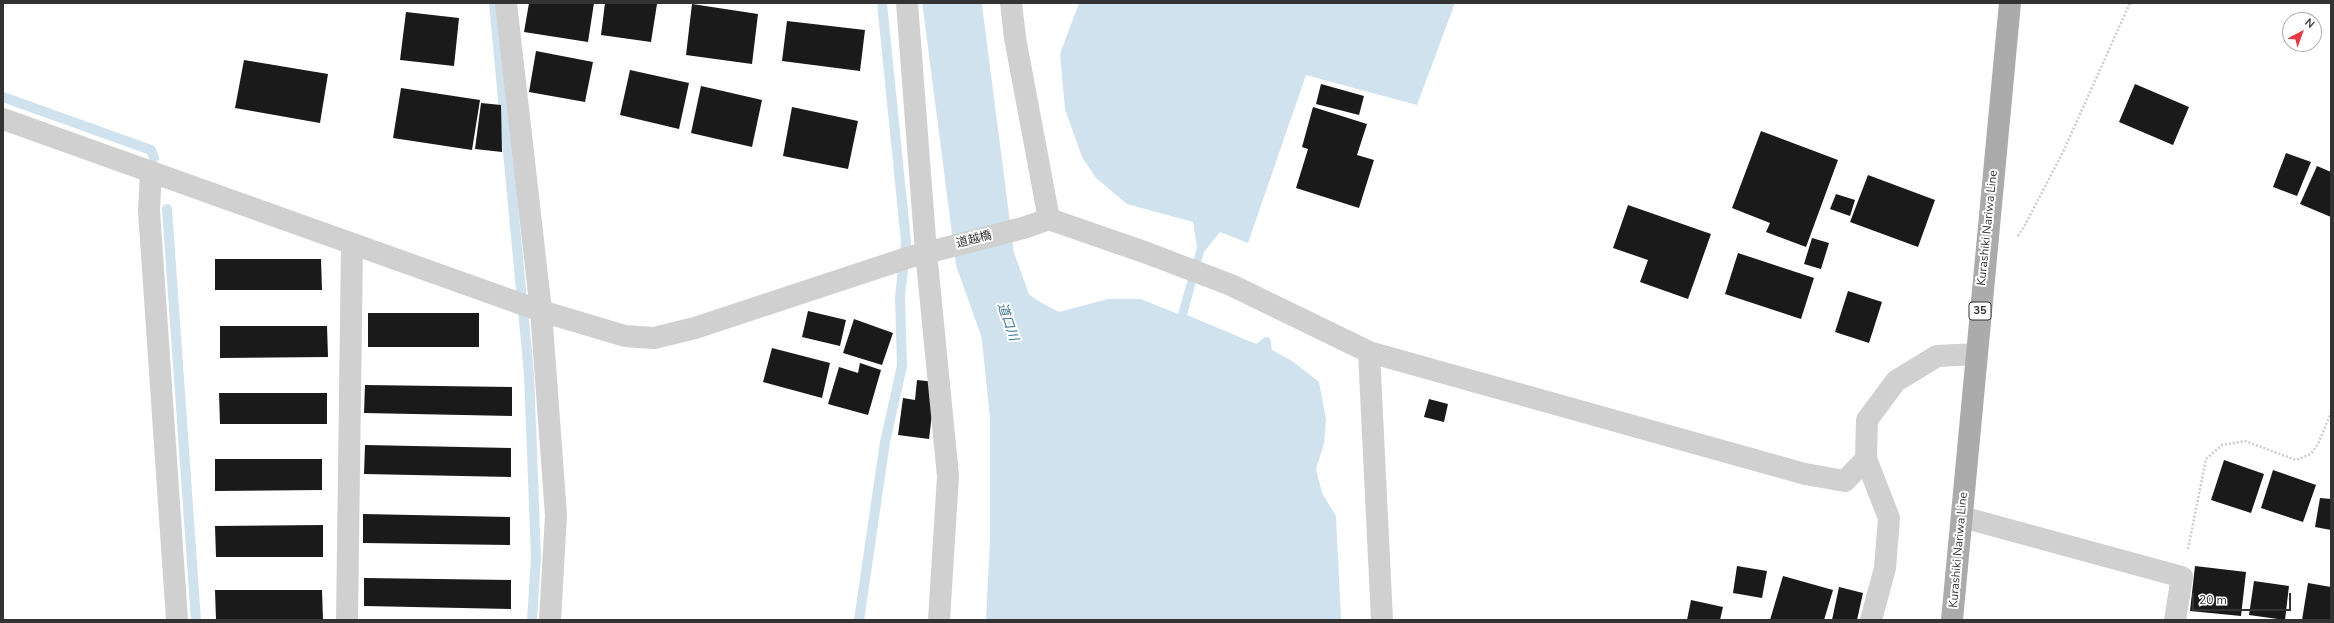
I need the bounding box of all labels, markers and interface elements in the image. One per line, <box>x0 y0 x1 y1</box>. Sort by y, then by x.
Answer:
north arrow <box>2282 12 2322 52</box>
text: N <box>2302 15 2318 32</box>
street label: Kurashiki Nariwa Line <box>1975 169 2001 287</box>
street label: 道越橋 <box>955 229 993 251</box>
water label: 道口川 <box>993 301 1021 343</box>
road number: 35 <box>1969 302 1991 320</box>
street label: Kurashiki Nariwa Line <box>1947 492 1971 608</box>
scale bar <box>2194 585 2293 611</box>
text: 20 m <box>2199 592 2227 608</box>

